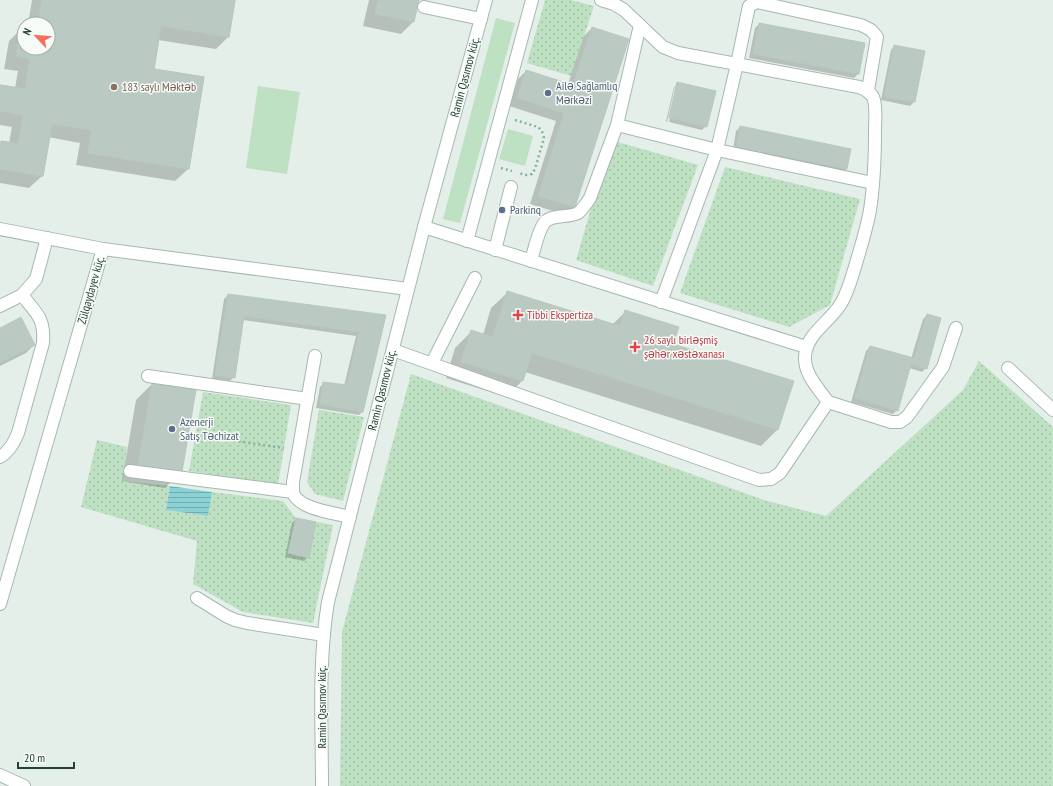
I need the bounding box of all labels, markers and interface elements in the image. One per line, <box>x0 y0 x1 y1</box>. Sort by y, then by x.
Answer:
north arrow <box>16 16 56 56</box>
text: N <box>19 26 35 37</box>
street label: Ramin Qasımov küç. <box>447 35 482 119</box>
place label: Ailə Sağlamlıq Mərkəzi <box>556 78 617 107</box>
place label: 183 saylı Məktəb <box>122 79 196 94</box>
marker: 183 saylı Məktəb <box>109 82 119 92</box>
marker: Ailə Sağlamlıq Mərkəzi <box>543 88 553 98</box>
place label: Parkinq <box>510 202 541 217</box>
marker: Parkinq <box>497 205 507 215</box>
street label: Zülqaydayev küç. <box>74 254 107 326</box>
place label: Tibbi Ekspertiza <box>527 307 593 322</box>
marker: Tibbi Ekspertiza <box>512 309 524 321</box>
place label: 26 saylı birləşmiş şəhər xəstəxanası <box>644 332 725 361</box>
marker: 26 saylı birləşmiş şəhər xəstəxanası <box>629 341 641 353</box>
street label: Ramin Qasımov küç. <box>364 348 399 432</box>
place label: Azenerji Satış Təchizat <box>180 414 239 443</box>
marker: Azenerji Satış Təchizat <box>167 424 177 434</box>
street label: Ramin Qasımov küç. <box>314 666 329 748</box>
scale bar <box>18 744 74 770</box>
text: 20 m <box>24 750 45 765</box>

